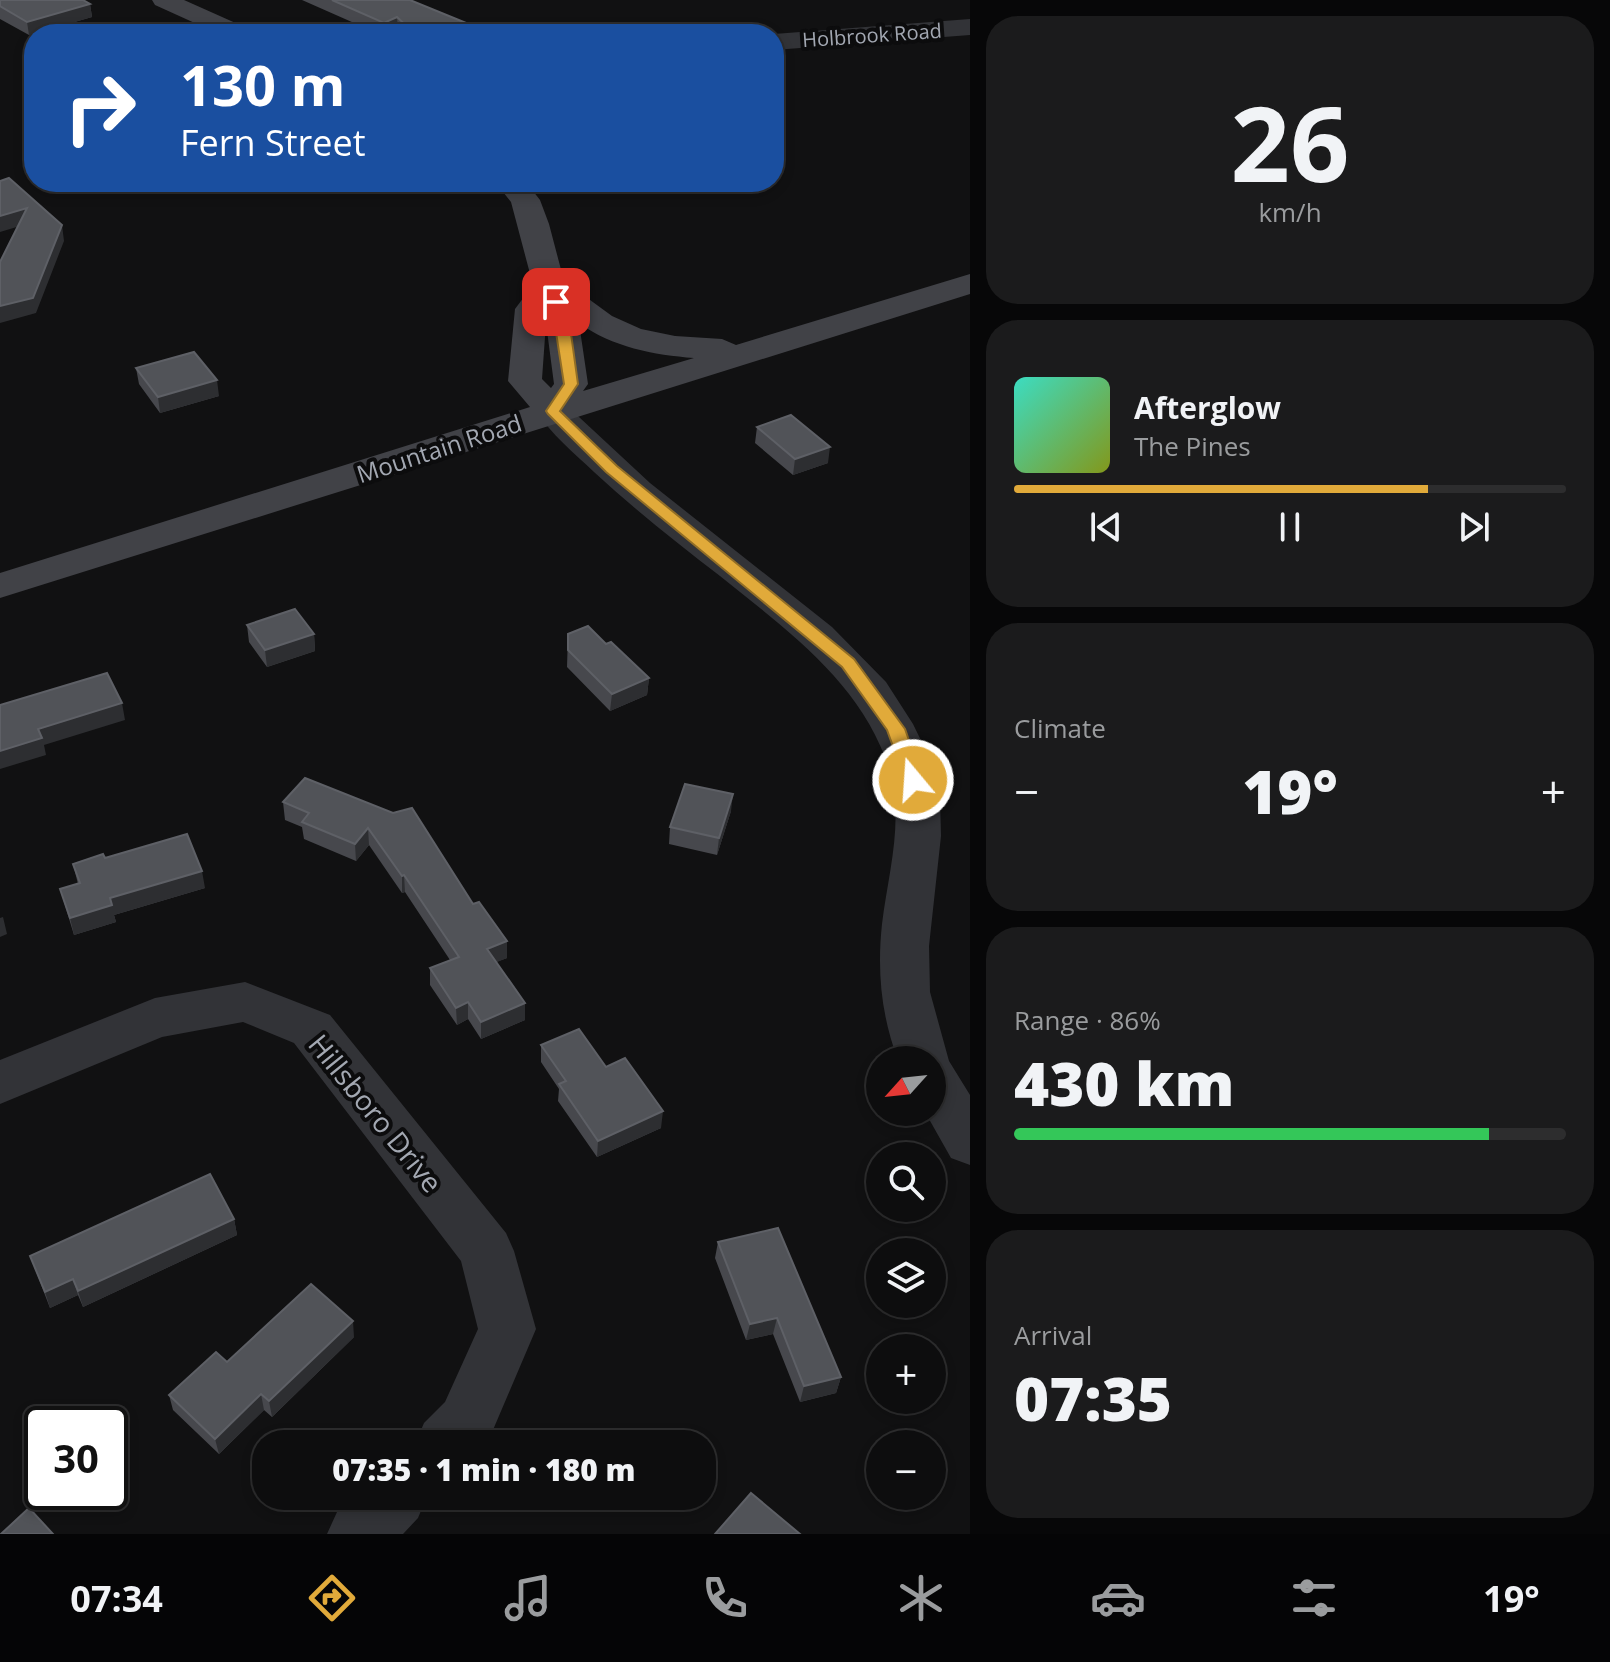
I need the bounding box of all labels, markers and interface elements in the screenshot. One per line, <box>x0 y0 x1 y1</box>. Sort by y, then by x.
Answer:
street label: Holbrook Road <box>801 17 943 53</box>
text: 130 m <box>180 46 346 122</box>
icon: right <box>48 56 152 160</box>
text: 26 <box>1231 71 1349 212</box>
text: Fern Street <box>180 118 365 167</box>
text: km/h <box>1258 194 1322 230</box>
pin <box>522 268 590 336</box>
icon: arrive <box>534 280 578 324</box>
text: Afterglow <box>1134 387 1281 428</box>
street label: Mountain Road <box>352 406 526 490</box>
text: The Pines <box>1134 428 1251 464</box>
icon: previous <box>1084 505 1128 549</box>
icon: pause <box>1268 505 1312 549</box>
icon: next <box>1452 505 1496 549</box>
text: Climate <box>1014 710 1106 746</box>
position arrow <box>871 738 955 822</box>
text: 19° <box>1242 750 1338 832</box>
text: − <box>1014 761 1039 821</box>
text: + <box>1541 761 1566 821</box>
text: Range · 86% <box>1014 1002 1161 1038</box>
street label: Hillsboro Drive <box>300 1026 452 1200</box>
text: 430 km <box>1014 1042 1235 1124</box>
north arrow <box>866 1046 946 1126</box>
map controls <box>866 1046 946 1510</box>
button: search <box>866 1142 946 1222</box>
button: layers <box>866 1238 946 1318</box>
text: Arrival <box>1014 1317 1092 1353</box>
button: + <box>866 1334 946 1414</box>
text: 07:35 <box>1014 1357 1172 1439</box>
speed limit sign: 30 <box>24 1406 128 1510</box>
button: − <box>866 1430 946 1510</box>
text: 07:35 · 1 min · 180 m <box>332 1449 636 1490</box>
icon: directions <box>304 1570 360 1626</box>
icon: music <box>500 1570 556 1626</box>
icon: phone <box>697 1570 753 1626</box>
icon: climate <box>893 1570 949 1626</box>
icon: car <box>1090 1570 1146 1626</box>
icon: filters <box>1286 1570 1342 1626</box>
text: 07:34 <box>70 1574 163 1623</box>
text: 19° <box>1483 1574 1540 1623</box>

